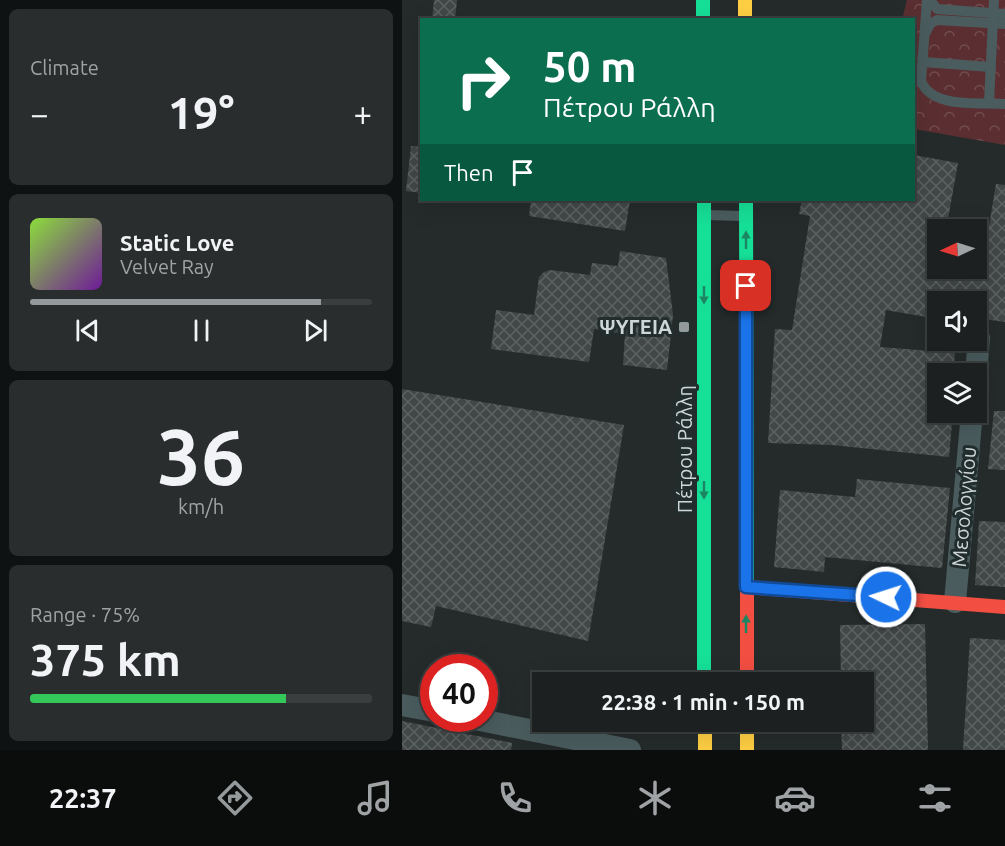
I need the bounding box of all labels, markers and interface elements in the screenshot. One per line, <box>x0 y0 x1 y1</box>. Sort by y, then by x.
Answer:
icon: right <box>444 42 522 120</box>
text: 50 m <box>543 43 637 90</box>
text: Climate <box>30 56 99 79</box>
text: 19° <box>168 87 234 138</box>
text: Πέτρου Ράλλη <box>543 92 716 122</box>
text: − <box>30 95 49 132</box>
text: + <box>353 95 372 132</box>
icon: arrive <box>506 156 539 189</box>
text: Then <box>444 160 494 185</box>
north arrow <box>927 219 987 279</box>
map controls <box>927 219 987 423</box>
text: Static Love <box>120 230 235 255</box>
one-way arrow <box>741 231 751 250</box>
text: Velvet Ray <box>120 255 214 278</box>
pin <box>720 260 771 311</box>
icon: arrive <box>729 269 762 302</box>
one-way arrow <box>699 285 709 304</box>
button: sound <box>927 291 987 351</box>
icon: previous <box>71 314 104 347</box>
icon: pause <box>185 314 218 347</box>
icon: next <box>299 314 332 347</box>
place label: ΨΥΓΕΙΑ <box>599 315 672 338</box>
marker: ΨΥΓΕΙΑ <box>677 320 691 334</box>
button: layers <box>927 363 987 423</box>
street label: Πέτρου Ράλλη <box>673 385 696 513</box>
text: 36 <box>157 412 245 500</box>
street label: Μεσολογγίου <box>947 446 980 568</box>
one-way arrow <box>699 480 709 499</box>
text: km/h <box>178 495 224 518</box>
position arrow <box>854 565 918 629</box>
text: Range · 75% <box>30 603 140 626</box>
one-way arrow <box>741 615 751 634</box>
text: 375 km <box>30 634 181 685</box>
speed limit sign: 40 <box>420 654 498 732</box>
text: 22:38 · 1 min · 150 m <box>601 689 805 714</box>
icon: directions <box>214 777 256 819</box>
icon: music <box>354 777 396 819</box>
icon: phone <box>494 777 536 819</box>
icon: climate <box>634 777 676 819</box>
icon: car <box>774 777 816 819</box>
icon: filters <box>914 777 956 819</box>
text: 22:37 <box>49 783 117 813</box>

